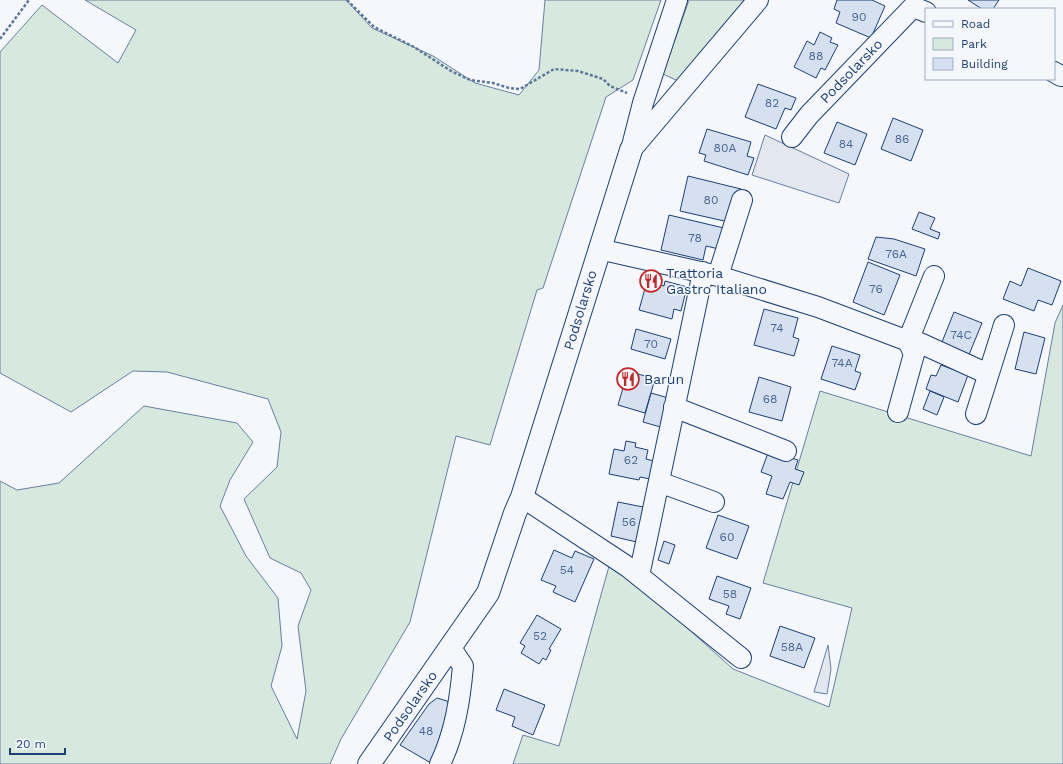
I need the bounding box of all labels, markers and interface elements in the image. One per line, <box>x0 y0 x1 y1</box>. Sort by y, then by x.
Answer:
legend <box>925 8 1055 80</box>
house number: 90 <box>852 10 866 24</box>
text: Road <box>961 17 990 31</box>
street label: Podsolarsko <box>817 36 885 106</box>
text: Park <box>961 37 987 51</box>
house number: 88 <box>809 49 823 63</box>
text: Building <box>961 57 1008 71</box>
house number: 82 <box>765 96 779 110</box>
house number: 86 <box>895 132 909 146</box>
house number: 84 <box>839 137 853 151</box>
house number: 80A <box>714 141 736 155</box>
house number: 80 <box>704 193 718 207</box>
house number: 78 <box>688 231 702 245</box>
house number: 76A <box>885 247 907 261</box>
place label: Trattoria Gastro Italiano <box>666 265 767 297</box>
street label: Podsolarsko <box>560 268 600 352</box>
restaurant icon: Trattoria Gastro Italiano <box>638 268 664 294</box>
house number: 76 <box>869 282 883 296</box>
house number: 74 <box>770 321 784 335</box>
house number: 74C <box>950 328 972 342</box>
house number: 70 <box>644 337 658 351</box>
house number: 74A <box>831 356 853 370</box>
restaurant icon: Barun <box>615 366 641 392</box>
place label: Barun <box>644 371 684 387</box>
house number: 68 <box>763 392 777 406</box>
house number: 62 <box>624 453 638 467</box>
house number: 56 <box>622 515 636 529</box>
house number: 60 <box>720 530 734 544</box>
house number: 54 <box>560 563 574 577</box>
house number: 58 <box>723 587 737 601</box>
house number: 52 <box>533 629 547 643</box>
house number: 58A <box>781 640 803 654</box>
street label: Podsolarsko <box>380 668 440 744</box>
house number: 48 <box>419 724 433 738</box>
scale bar <box>10 730 65 756</box>
text: 20 m <box>16 737 46 751</box>

